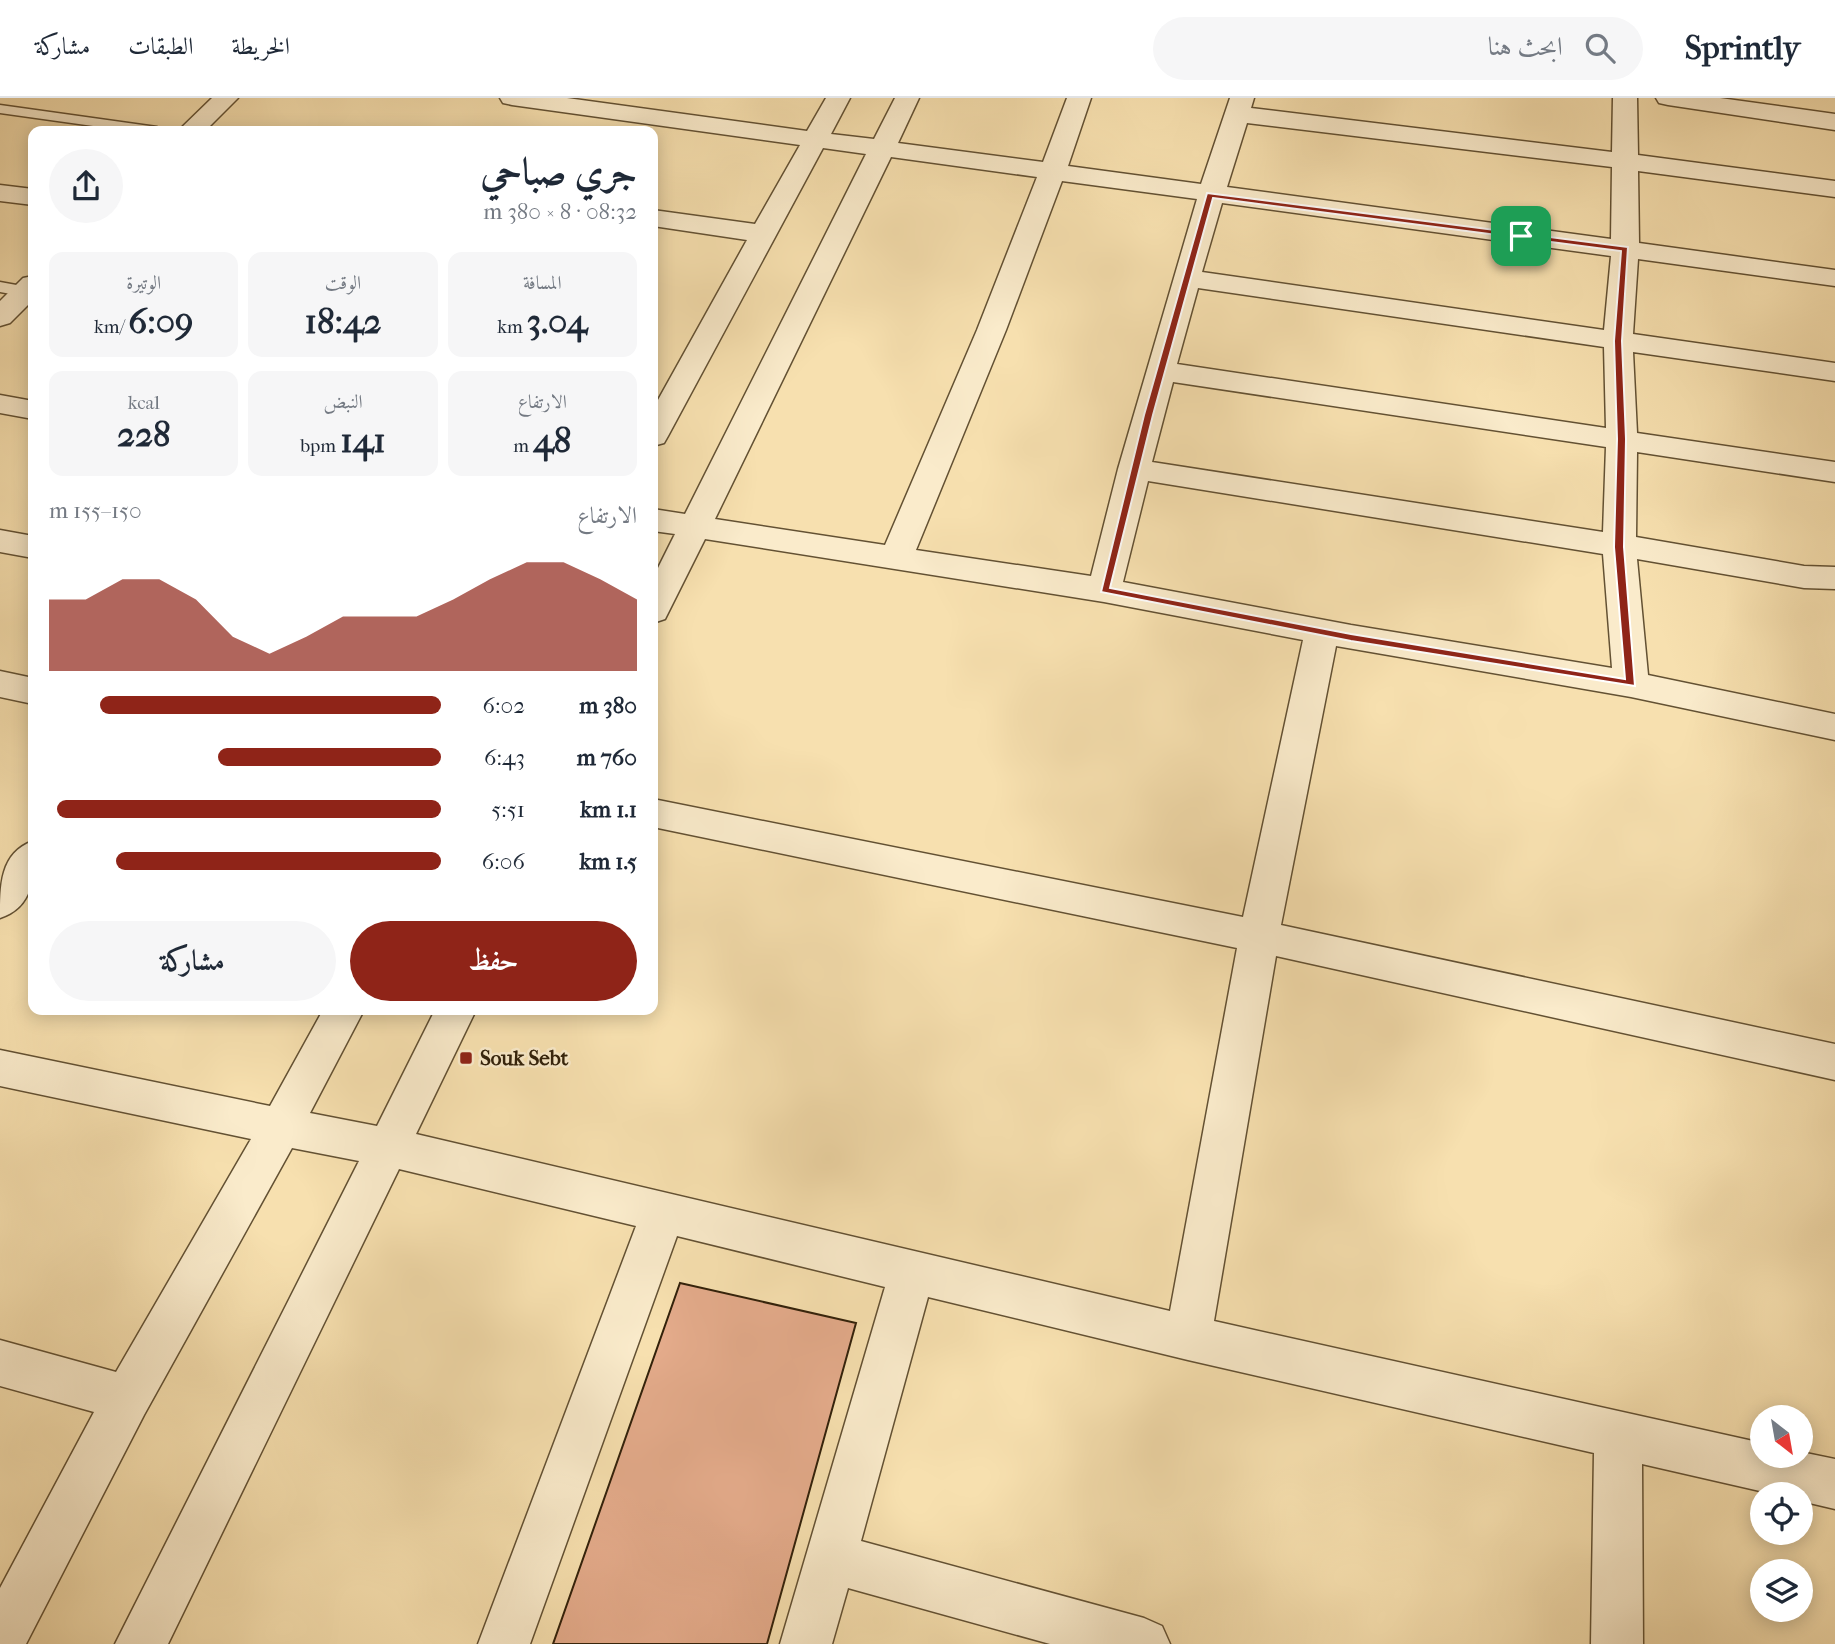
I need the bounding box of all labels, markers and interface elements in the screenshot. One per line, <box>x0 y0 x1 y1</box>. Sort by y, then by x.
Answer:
search box <box>1153 17 1643 80</box>
icon: search <box>1581 29 1619 67</box>
text: Sprintly <box>1685 29 1800 68</box>
text: ابحث هنا <box>1488 31 1563 62</box>
text: مشاركة <box>35 32 90 60</box>
text: الطبقات <box>128 32 194 60</box>
text: الخريطة <box>232 32 290 60</box>
button: share <box>49 149 123 223</box>
text: جري صباحي <box>480 149 637 194</box>
text: 08:32 · 8 × 380 m <box>483 198 637 225</box>
pin <box>1491 206 1551 266</box>
icon: arrive <box>1502 217 1540 255</box>
text: الوتيرة <box>126 272 161 294</box>
text: الوقت <box>325 272 361 294</box>
text: المسافة <box>523 272 562 294</box>
text: 6:09 <box>128 301 193 342</box>
text: 18:42 <box>304 301 382 342</box>
text: 3.04 <box>527 301 588 342</box>
text: /km <box>94 316 128 338</box>
text: km <box>497 316 527 338</box>
text: النبض <box>323 391 363 413</box>
text: الارتفاع <box>518 391 567 413</box>
text: kcal <box>128 392 160 414</box>
text: 228 <box>117 414 170 455</box>
text: 141 <box>340 420 386 461</box>
text: 48 <box>533 420 571 461</box>
text: bpm <box>300 435 340 457</box>
text: m <box>513 435 533 457</box>
text: 150–155 m <box>49 497 142 524</box>
text: الارتفاع <box>577 502 637 529</box>
text: 6:02 <box>482 692 525 719</box>
text: 380 m <box>579 692 637 719</box>
text: 6:43 <box>484 744 525 771</box>
text: 760 m <box>577 744 637 771</box>
text: 5:51 <box>491 796 525 823</box>
text: 1.1 km <box>580 796 637 823</box>
text: 6:06 <box>482 848 525 875</box>
text: 1.5 km <box>579 848 637 875</box>
button: مشاركة <box>49 921 336 1001</box>
button: حفظ <box>350 921 637 1001</box>
place label: Souk Sebt <box>480 1046 569 1070</box>
marker: Souk Sebt <box>458 1050 474 1066</box>
north arrow <box>1750 1405 1813 1468</box>
map controls <box>1750 1405 1813 1622</box>
button: locate <box>1750 1482 1813 1545</box>
button: layers <box>1750 1559 1813 1622</box>

